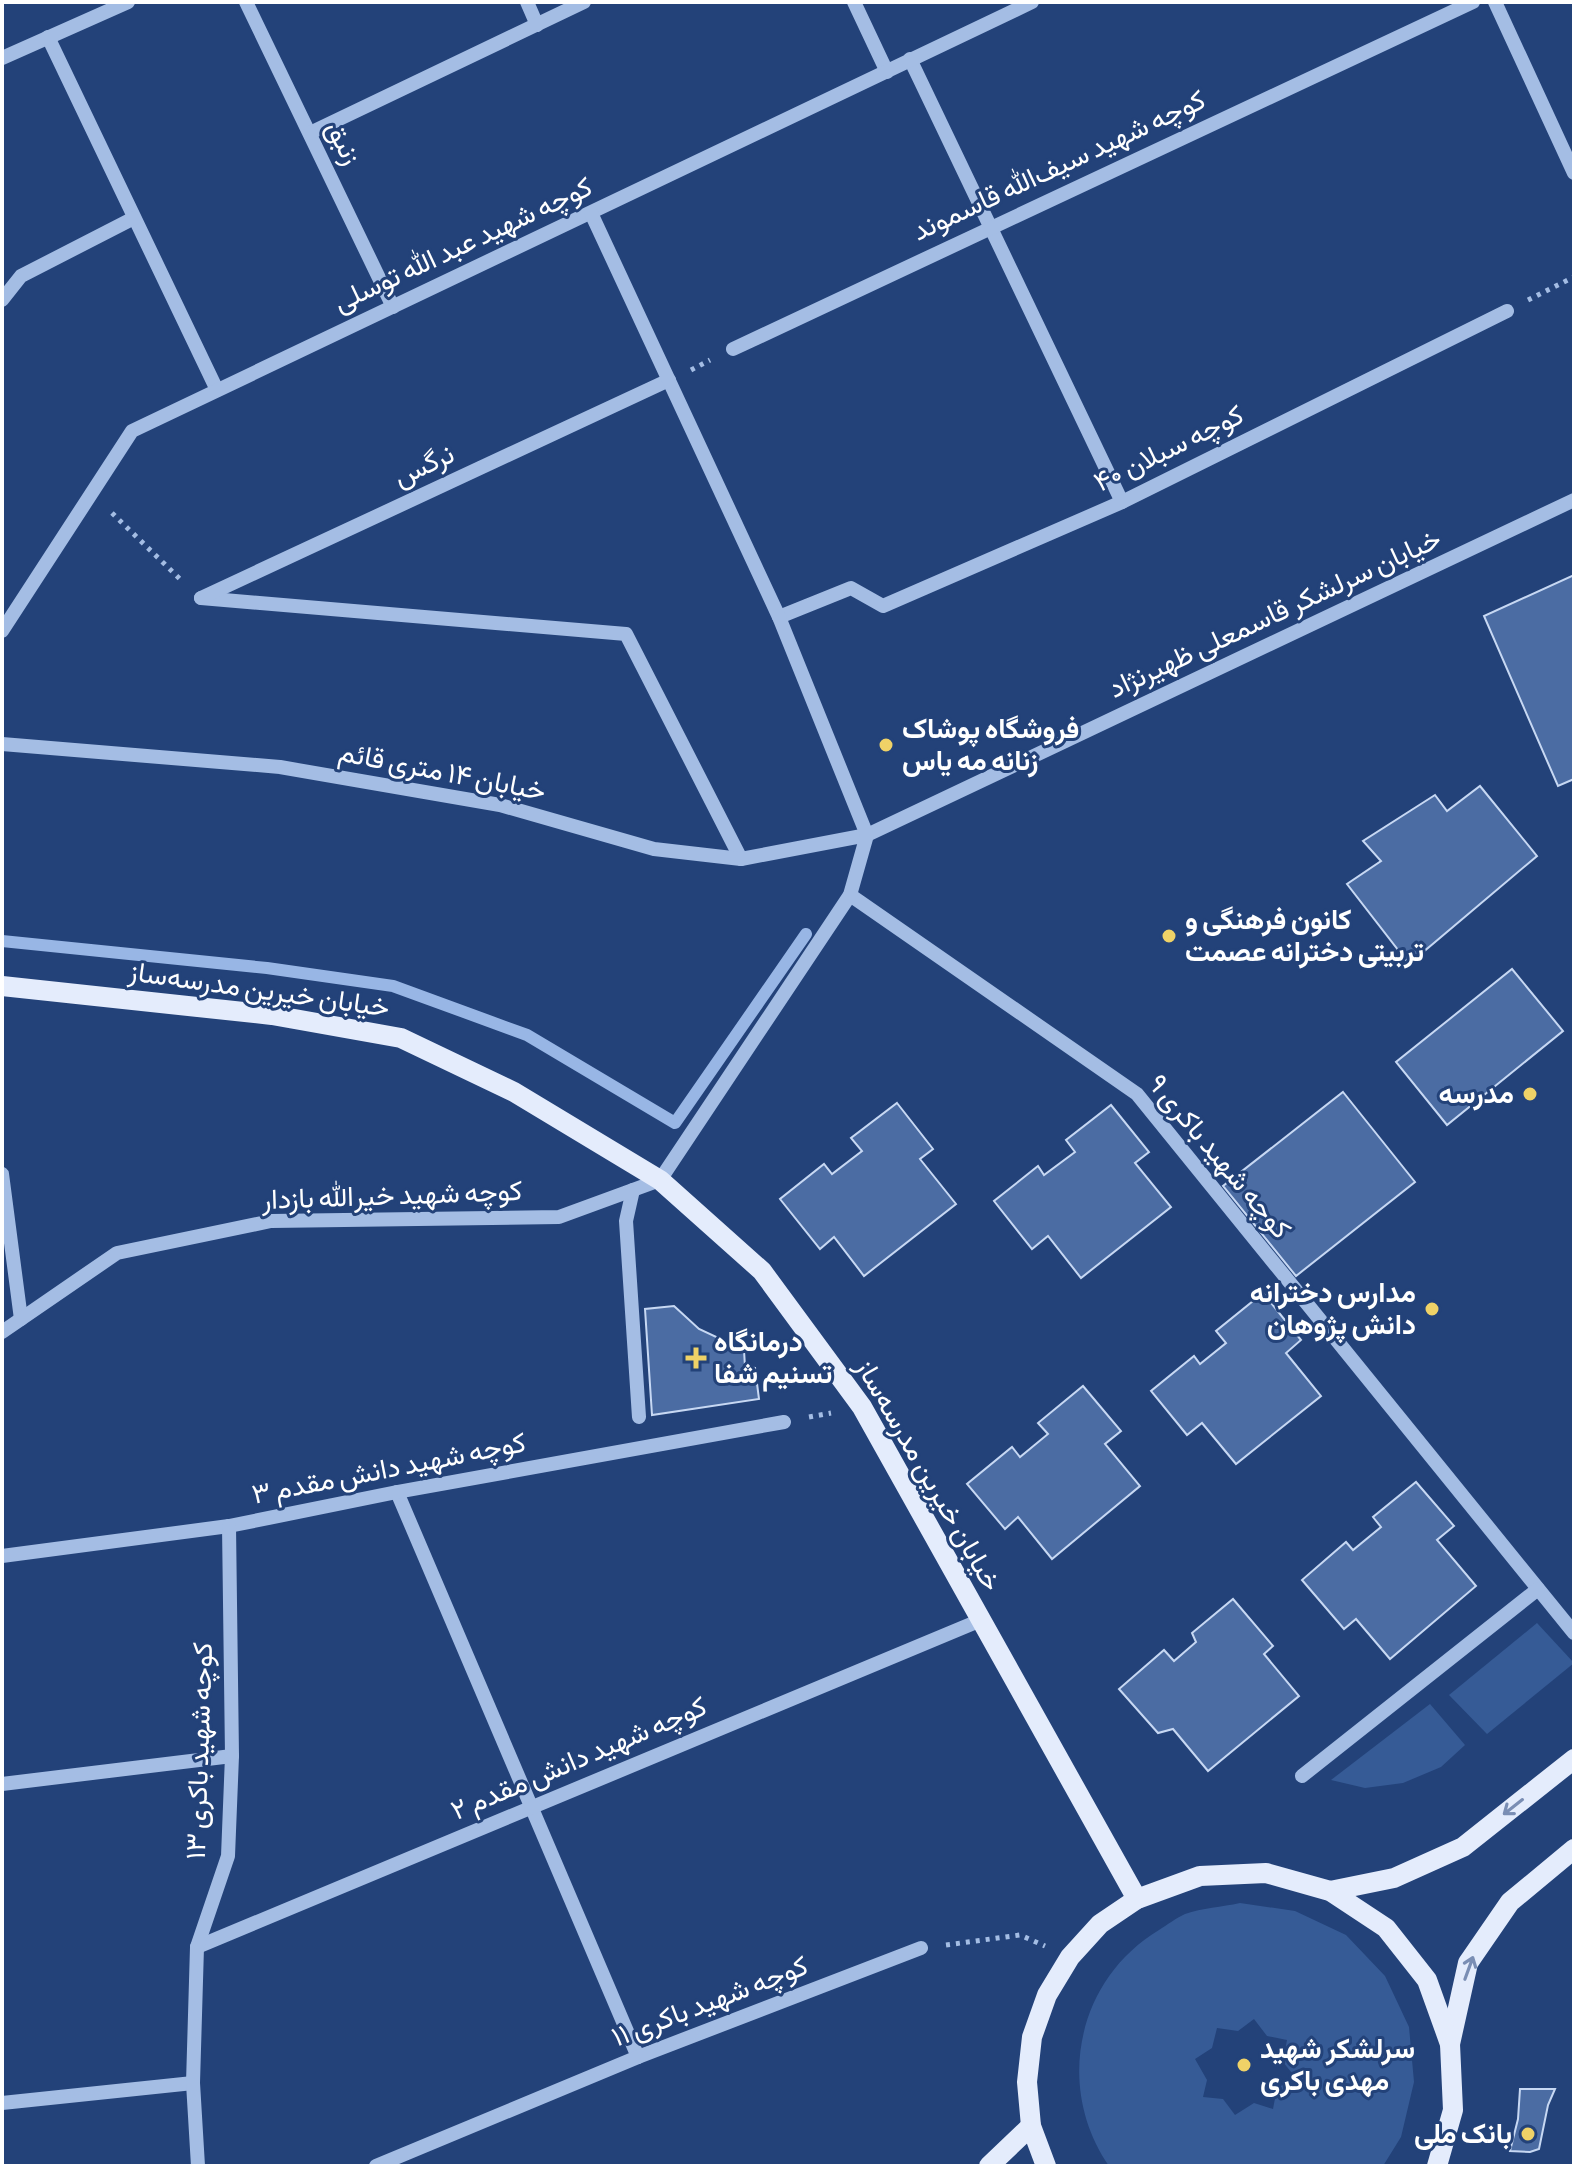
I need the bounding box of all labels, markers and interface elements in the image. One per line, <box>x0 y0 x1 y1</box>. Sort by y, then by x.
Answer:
street label: کوچه شهید سیف‌الله قاسموند <box>907 83 1211 249</box>
street label: زنبق <box>318 115 368 171</box>
street label: کوچه شهید عبد الله توسلی <box>328 170 598 320</box>
street label: کوچه سبلان ۴۰ <box>1089 399 1250 500</box>
street label: نرگس <box>388 438 460 494</box>
street label: خیابان سرلشکر قاسمعلی ظهیرنژاد <box>1103 522 1447 706</box>
place label: فروشگاه پوشاک زنانه مه یاس <box>902 713 1079 778</box>
street label: خیابان ۱۴ متری قائم <box>335 736 548 809</box>
marker: فروشگاه پوشاک زنانه مه یاس <box>877 736 895 754</box>
place label: کانون فرهنگی و تربیتی دخترانه عصمت <box>1185 904 1424 969</box>
marker: کانون فرهنگی و تربیتی دخترانه عصمت <box>1160 927 1178 945</box>
street label: خیابان خیرین مدرسه‌ساز <box>125 955 392 1025</box>
street label: کوچه شهید باکری ۹ <box>1140 1068 1297 1247</box>
place label: مدرسه <box>1438 1078 1514 1111</box>
marker: مدرسه <box>1521 1085 1539 1103</box>
street label: کوچه شهید خیرالله بازدار <box>260 1174 523 1218</box>
place label: مدارس دخترانه دانش پژوهان <box>1250 1277 1416 1344</box>
marker: مدارس دخترانه دانش پژوهان <box>1423 1300 1441 1318</box>
place label: درمانگاه تسنیم شفا <box>714 1326 833 1392</box>
marker: درمانگاه تسنیم شفا <box>685 1347 707 1369</box>
street label: خیابان خیرین مدرسه‌ساز <box>847 1352 1008 1597</box>
street label: کوچه شهید دانش مقدم ۳ <box>249 1426 529 1513</box>
street label: کوچه شهید باکری ۱۳ <box>180 1642 221 1860</box>
street label: کوچه شهید دانش مقدم ۲ <box>446 1690 712 1829</box>
one-way arrow <box>1503 1799 1524 1816</box>
street label: کوچه شهید باکری ۱۱ <box>607 1949 813 2055</box>
one-way arrow <box>1462 1956 1477 1981</box>
place label: سرلشکر شهید مهدی باکری <box>1260 2033 1415 2098</box>
marker: سرلشکر شهید مهدی باکری <box>1235 2056 1253 2074</box>
place label: بانک ملی <box>1414 2118 1512 2151</box>
marker: بانک ملی <box>1519 2125 1537 2143</box>

